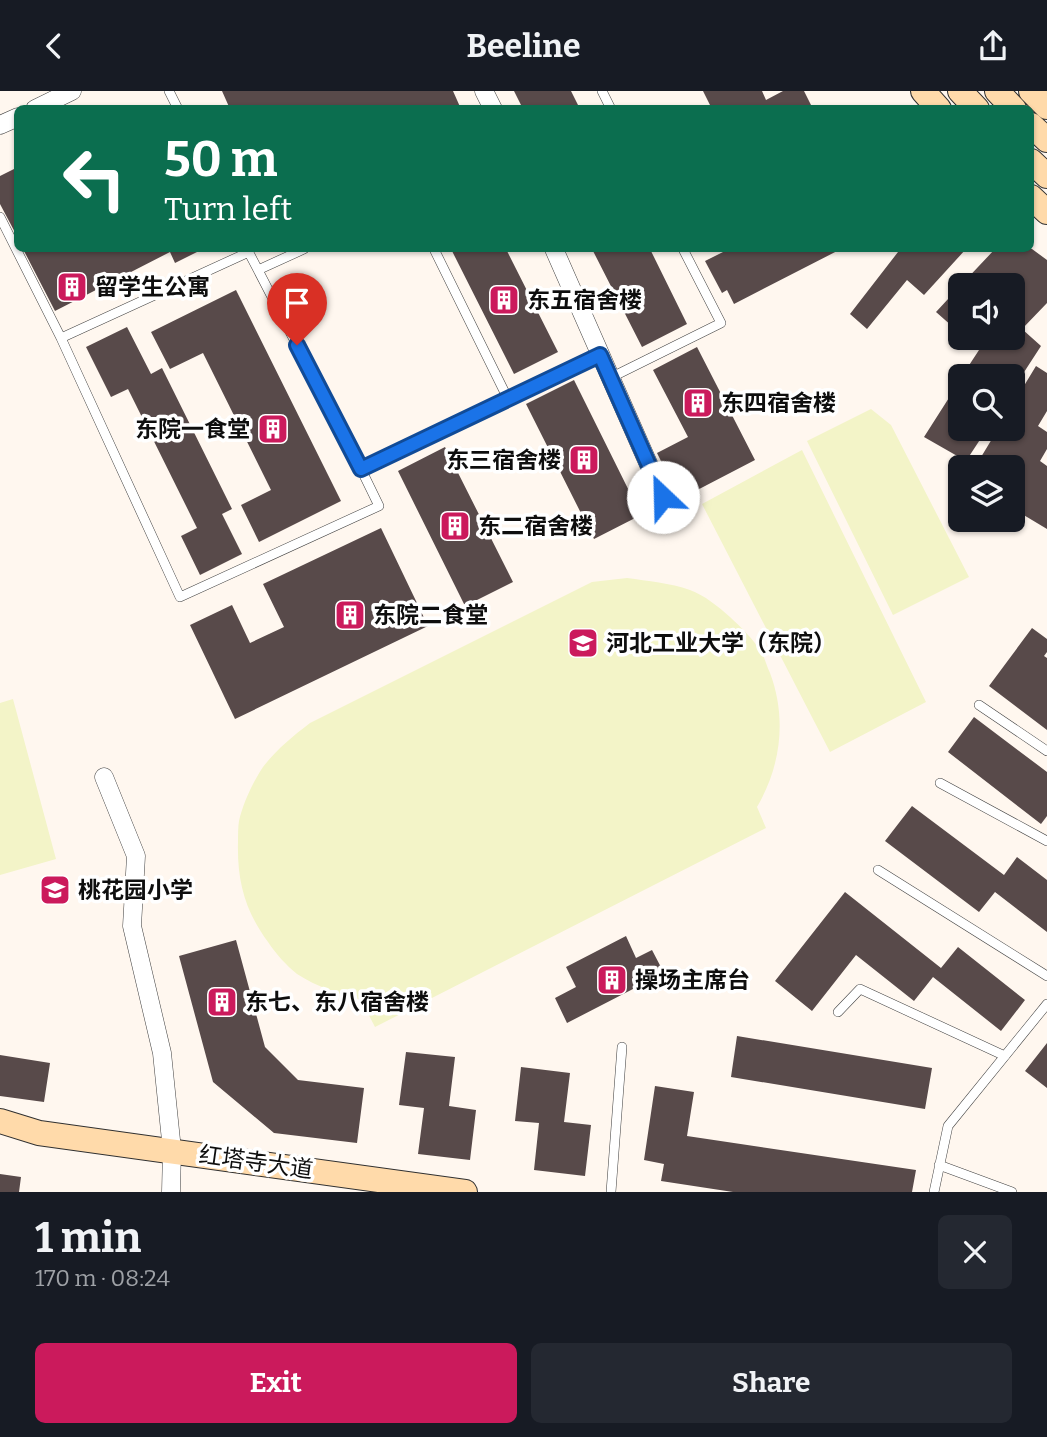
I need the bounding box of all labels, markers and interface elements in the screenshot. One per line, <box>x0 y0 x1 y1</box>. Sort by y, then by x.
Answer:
icon: back <box>35 27 73 65</box>
text: Beeline <box>467 27 580 65</box>
icon: share <box>974 27 1012 65</box>
text: 50 m <box>164 130 277 189</box>
icon: left <box>49 133 140 224</box>
text: Turn left <box>164 190 292 228</box>
building icon: 留学生公寓 <box>55 270 89 304</box>
place label: 留学生公寓 <box>95 273 210 301</box>
pin <box>267 273 327 345</box>
map controls <box>948 273 1025 532</box>
button: sound <box>948 273 1025 350</box>
building icon: 东五宿舍楼 <box>487 283 521 317</box>
icon: arrive <box>278 284 316 322</box>
place label: 东五宿舍楼 <box>527 286 642 314</box>
button: search <box>948 364 1025 441</box>
building icon: 东四宿舍楼 <box>681 386 715 420</box>
place label: 东四宿舍楼 <box>721 389 836 417</box>
building icon: 东院一食堂 <box>256 412 290 446</box>
place label: 东院一食堂 <box>135 415 250 443</box>
building icon: 东三宿舍楼 <box>567 443 601 477</box>
place label: 东三宿舍楼 <box>446 446 561 474</box>
button: layers <box>948 455 1025 532</box>
position arrow <box>626 460 700 534</box>
building icon: 东二宿舍楼 <box>438 509 472 543</box>
place label: 东二宿舍楼 <box>478 512 593 540</box>
building icon: 东院二食堂 <box>333 598 367 632</box>
place label: 东院二食堂 <box>373 601 488 629</box>
school or university icon: 河北工业大学（东院） <box>566 626 600 660</box>
place label: 河北工业大学（东院） <box>606 629 836 657</box>
school or university icon: 桃花园小学 <box>38 873 72 907</box>
place label: 桃花园小学 <box>78 876 193 904</box>
building icon: 操场主席台 <box>595 963 629 997</box>
place label: 操场主席台 <box>635 966 750 994</box>
building icon: 东七、东八宿舍楼 <box>205 985 239 1019</box>
place label: 东七、东八宿舍楼 <box>245 988 429 1016</box>
street label: 红塔寺大道 <box>197 1140 315 1184</box>
text: 1 min <box>35 1213 141 1263</box>
button: close <box>938 1215 1012 1289</box>
text: 170 m · 08:24 <box>35 1264 170 1292</box>
button: Exit <box>35 1343 517 1423</box>
button: Share <box>531 1343 1012 1423</box>

